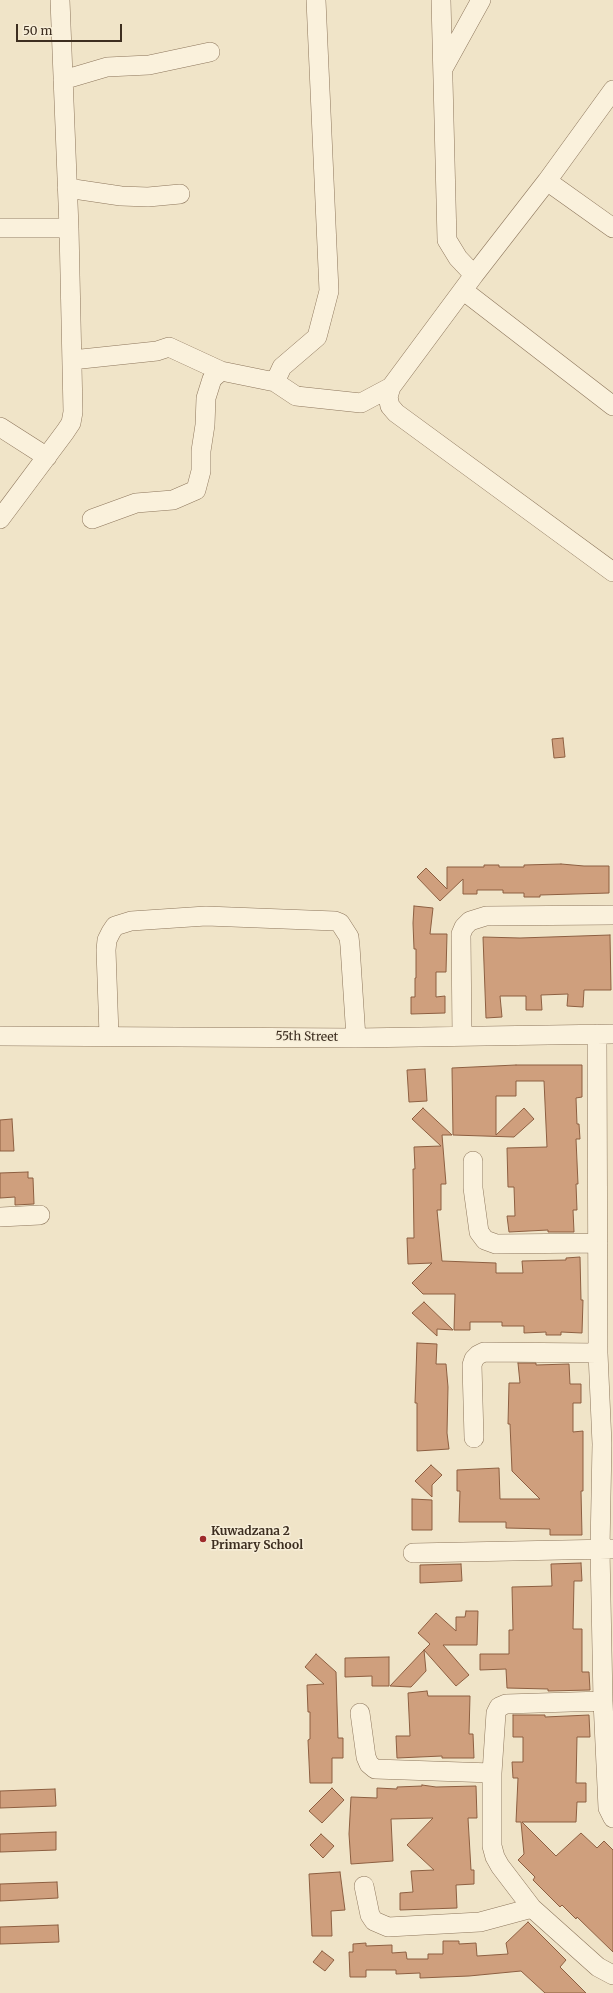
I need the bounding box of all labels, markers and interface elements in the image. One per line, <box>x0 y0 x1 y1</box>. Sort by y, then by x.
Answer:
scale bar <box>18 16 124 42</box>
text: 50 m <box>23 23 52 38</box>
street label: 55th Street <box>276 1029 338 1045</box>
place label: Kuwadzana 2 Primary School <box>211 1525 303 1553</box>
marker: Kuwadzana 2 Primary School <box>198 1534 208 1544</box>

